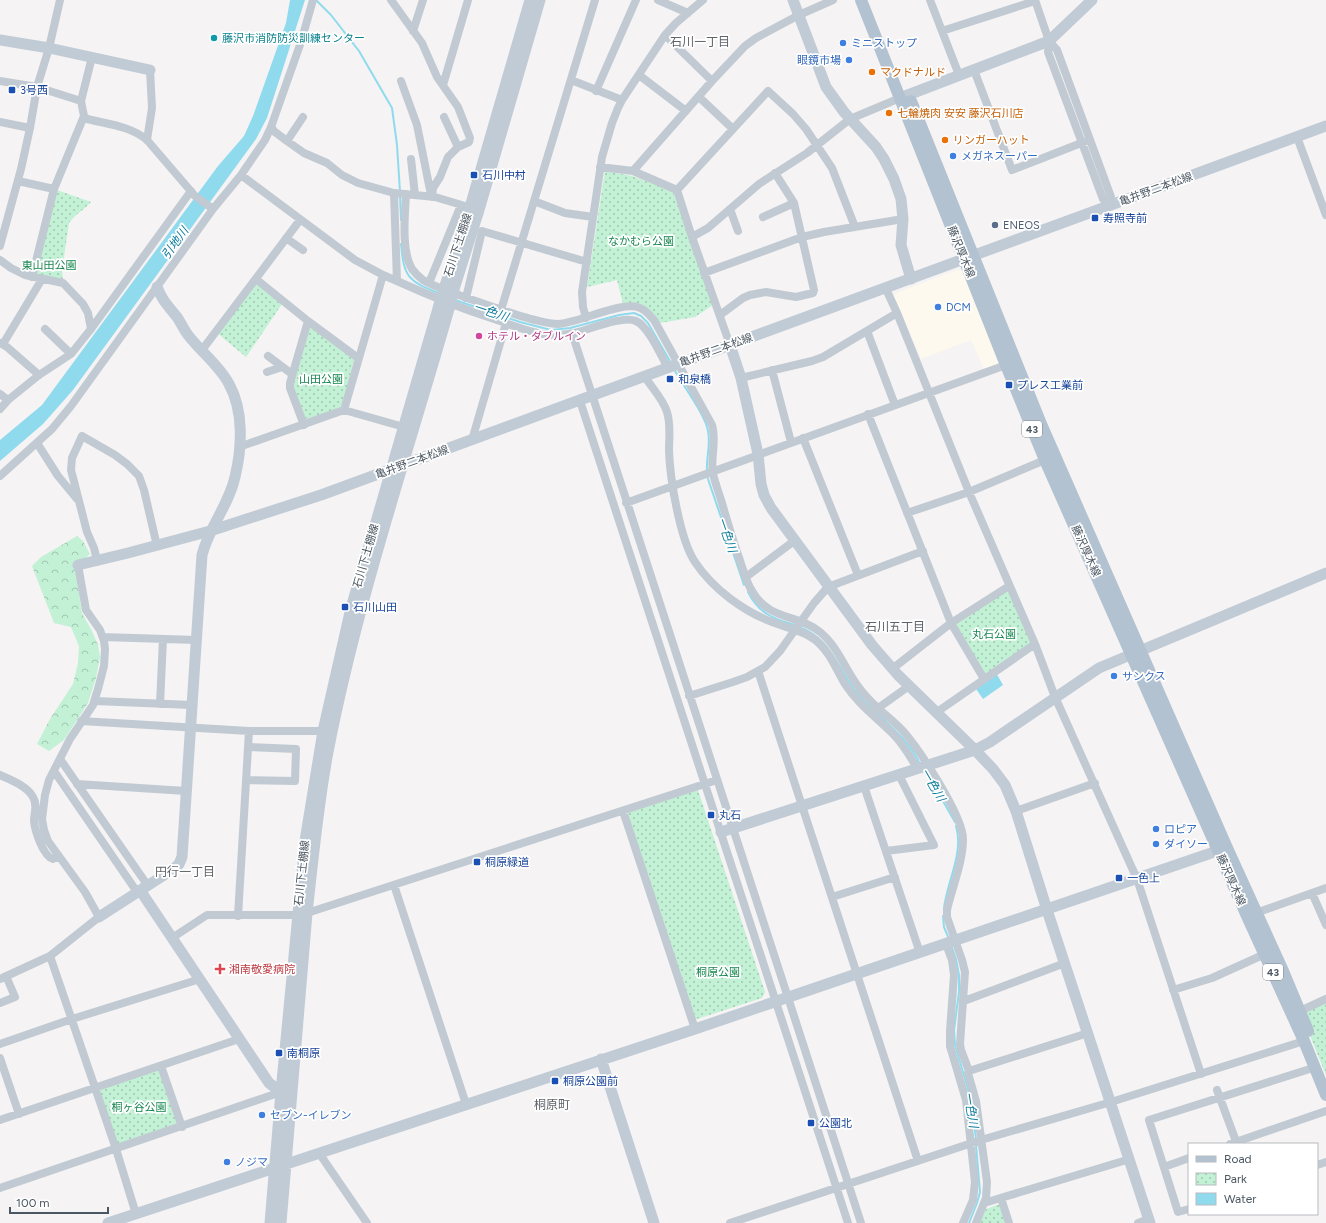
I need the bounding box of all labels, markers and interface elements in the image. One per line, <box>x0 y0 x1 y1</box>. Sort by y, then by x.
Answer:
place label: 藤沢市消防防災訓練センター <box>222 32 365 45</box>
marker: 藤沢市消防防災訓練センター <box>209 33 219 43</box>
district label: 石川一丁目 <box>670 35 730 49</box>
place label: ミニストップ <box>851 37 917 50</box>
marker: ミニストップ <box>838 38 848 48</box>
place label: 眼鏡市場 <box>797 54 841 67</box>
marker: 眼鏡市場 <box>844 55 854 65</box>
place label: マクドナルド <box>880 66 946 79</box>
marker: マクドナルド <box>867 67 877 77</box>
place label: 3号西 <box>20 84 48 97</box>
marker: 3号西 <box>7 85 17 95</box>
place label: 七輪焼肉 安安 藤沢石川店 <box>897 107 1023 120</box>
marker: 七輪焼肉 安安 藤沢石川店 <box>884 108 894 118</box>
place label: リンガーハット <box>953 134 1030 147</box>
marker: リンガーハット <box>940 135 950 145</box>
place label: メガネスーパー <box>961 150 1038 163</box>
marker: メガネスーパー <box>948 151 958 161</box>
place label: 石川中村 <box>482 169 526 182</box>
marker: 石川中村 <box>469 170 479 180</box>
street label: 亀井野二本松線 <box>1118 170 1194 208</box>
street label: 石川下土棚線 <box>442 212 474 278</box>
place label: 寿照寺前 <box>1103 212 1147 225</box>
marker: 寿照寺前 <box>1090 213 1100 223</box>
place label: ENEOS <box>1003 219 1040 232</box>
marker: ENEOS <box>990 220 1000 230</box>
water label: 引地川 <box>159 223 192 262</box>
street label: 藤沢厚木線 <box>945 224 977 280</box>
park label: なかむら公園 <box>608 235 674 248</box>
park label: 東山田公園 <box>22 259 77 272</box>
water label: 一色川 <box>472 300 512 325</box>
place label: DCM <box>946 301 971 314</box>
marker: DCM <box>933 302 943 312</box>
place label: ホテル・ダブルイン <box>487 330 586 343</box>
marker: ホテル・ダブルイン <box>474 331 484 341</box>
street label: 亀井野二本松線 <box>678 331 754 369</box>
park label: 山田公園 <box>299 373 343 386</box>
place label: 和泉橋 <box>678 373 711 386</box>
marker: 和泉橋 <box>665 374 675 384</box>
place label: プレス工業前 <box>1017 379 1083 392</box>
marker: プレス工業前 <box>1004 380 1014 390</box>
road number: 43 <box>1022 421 1042 437</box>
street label: 亀井野二本松線 <box>374 443 450 481</box>
water label: 一色川 <box>715 516 740 556</box>
street label: 石川下土棚線 <box>351 522 381 590</box>
street label: 藤沢厚木線 <box>1069 523 1103 579</box>
place label: 石川山田 <box>353 601 397 614</box>
marker: 石川山田 <box>340 602 350 612</box>
district label: 石川五丁目 <box>865 620 925 634</box>
park label: 丸石公園 <box>972 628 1016 641</box>
place label: サンクス <box>1122 670 1166 683</box>
marker: サンクス <box>1109 671 1119 681</box>
water label: 一色川 <box>918 766 949 806</box>
place label: 丸石 <box>719 809 741 822</box>
marker: 丸石 <box>706 810 716 820</box>
place label: ロピア <box>1164 823 1197 836</box>
marker: ロピア <box>1151 824 1161 834</box>
place label: ダイソー <box>1164 838 1208 851</box>
marker: ダイソー <box>1151 839 1161 849</box>
street label: 石川下土棚線 <box>292 840 312 906</box>
street label: 藤沢厚木線 <box>1214 852 1248 908</box>
place label: 桐原緑道 <box>485 856 529 869</box>
marker: 桐原緑道 <box>472 857 482 867</box>
district label: 円行一丁目 <box>155 865 215 879</box>
place label: 一色上 <box>1127 872 1160 885</box>
marker: 一色上 <box>1114 873 1124 883</box>
marker: 湘南敬愛病院 <box>214 963 226 975</box>
place label: 湘南敬愛病院 <box>229 963 295 976</box>
road number: 43 <box>1263 964 1283 980</box>
park label: 桐原公園 <box>696 966 740 979</box>
place label: 南桐原 <box>287 1047 320 1060</box>
marker: 南桐原 <box>274 1048 284 1058</box>
place label: 桐原公園前 <box>563 1075 618 1088</box>
marker: 桐原公園前 <box>550 1076 560 1086</box>
water label: 一色川 <box>961 1091 981 1131</box>
district label: 桐原町 <box>534 1098 570 1112</box>
park label: 桐ヶ谷公園 <box>112 1101 167 1114</box>
place label: セブン-イレブン <box>270 1109 352 1122</box>
marker: セブン-イレブン <box>257 1110 267 1120</box>
place label: 公園北 <box>819 1117 852 1130</box>
marker: 公園北 <box>806 1118 816 1128</box>
legend <box>1188 1143 1318 1215</box>
text: Road <box>1224 1152 1252 1166</box>
place label: ノジマ <box>235 1156 268 1169</box>
marker: ノジマ <box>222 1157 232 1167</box>
text: Park <box>1224 1172 1247 1186</box>
scale bar <box>10 1189 108 1215</box>
text: Water <box>1224 1192 1256 1206</box>
text: 100 m <box>16 1196 50 1210</box>

